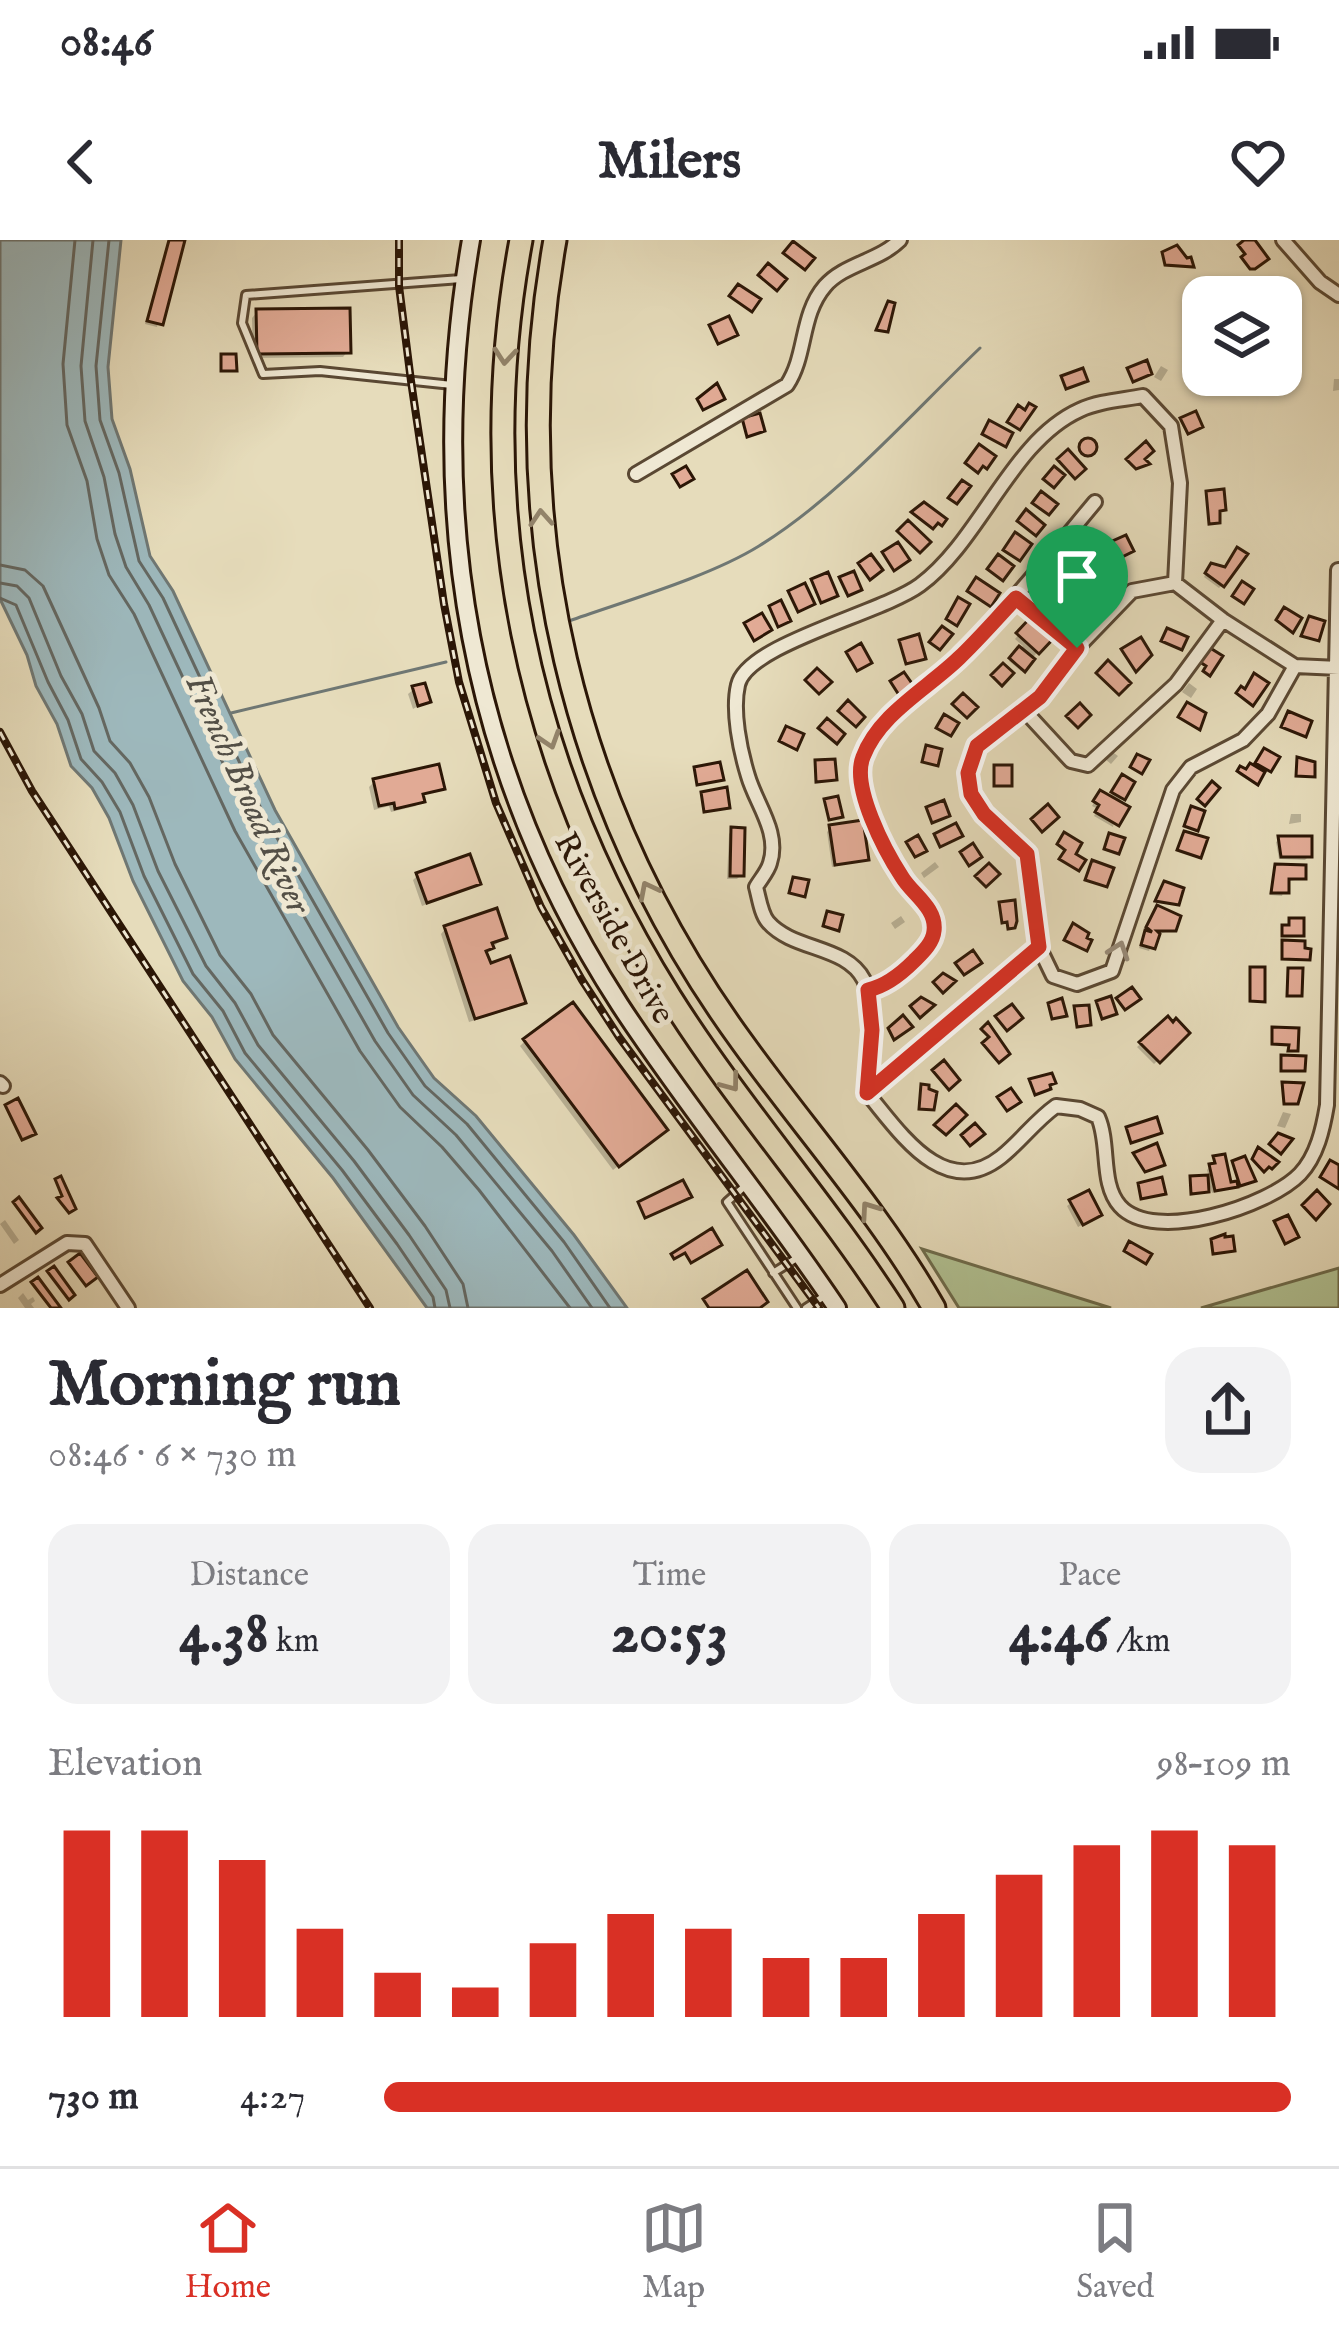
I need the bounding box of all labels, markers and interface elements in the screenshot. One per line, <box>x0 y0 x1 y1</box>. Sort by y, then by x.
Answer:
text: 08:46 <box>60 14 153 71</box>
text: Milers <box>598 128 741 197</box>
icon: back <box>48 129 114 195</box>
icon: heart <box>1225 129 1291 195</box>
map controls <box>1182 276 1302 396</box>
button: layers <box>1182 276 1302 396</box>
one-way arrow <box>493 347 519 366</box>
one-way arrow <box>528 508 554 527</box>
pin <box>1026 525 1128 648</box>
icon: arrive <box>1044 543 1110 609</box>
water label: French Broad River <box>174 667 321 923</box>
one-way arrow <box>536 729 561 750</box>
street label: Riverside Drive <box>544 825 683 1032</box>
one-way arrow <box>640 880 663 902</box>
one-way arrow <box>1105 941 1129 962</box>
one-way arrow <box>717 1070 738 1092</box>
one-way arrow <box>861 1202 883 1224</box>
text: Morning run <box>48 1344 401 1428</box>
button: share <box>1165 1347 1291 1473</box>
text: 08:46 · 6 × 730 m <box>48 1431 297 1480</box>
text: Distance <box>189 1555 309 1597</box>
text: Time <box>633 1555 706 1597</box>
text: Pace <box>1059 1555 1121 1597</box>
text: 4.38 <box>179 1597 269 1673</box>
text: 20:53 <box>611 1597 728 1673</box>
text: 4:46 <box>1009 1597 1109 1673</box>
text: km <box>269 1621 319 1663</box>
text: /km <box>1109 1621 1171 1663</box>
text: Elevation <box>48 1740 203 1789</box>
text: 98–109 m <box>1156 1740 1291 1789</box>
text: 730 m <box>48 2073 139 2122</box>
text: 4:27 <box>240 2073 306 2122</box>
tab: Home <box>185 2195 271 2309</box>
tab: Map <box>641 2195 707 2309</box>
tab: Saved <box>1076 2195 1154 2309</box>

